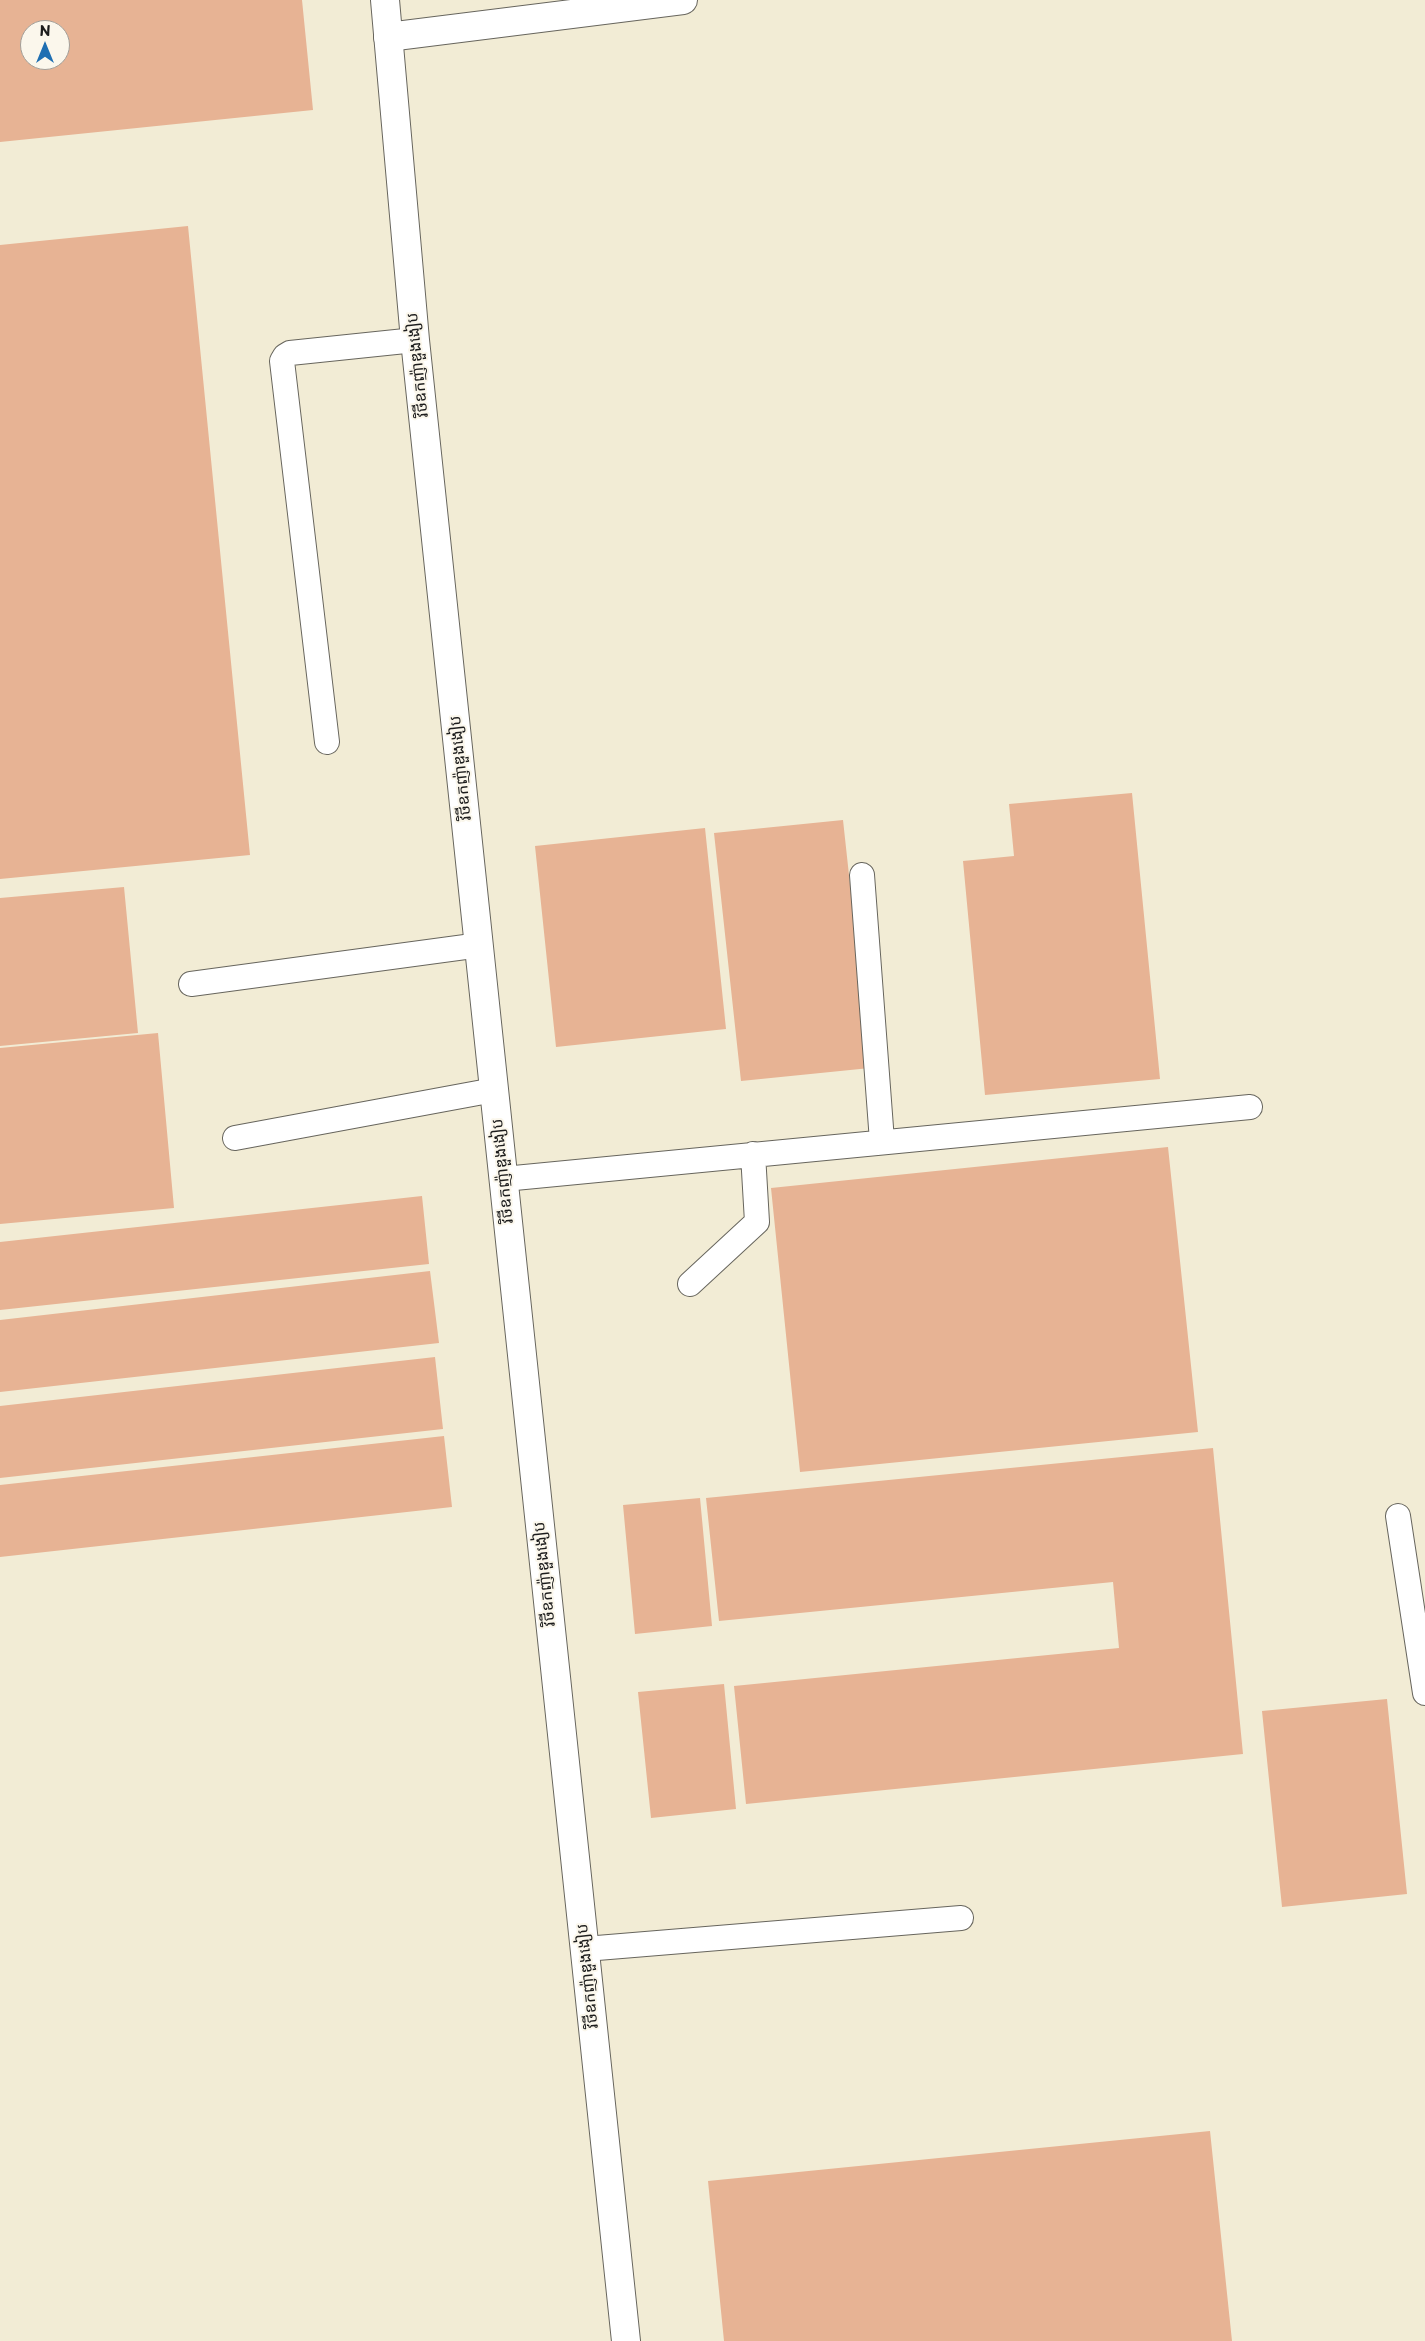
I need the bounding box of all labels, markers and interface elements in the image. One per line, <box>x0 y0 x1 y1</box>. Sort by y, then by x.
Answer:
north arrow <box>20 20 70 70</box>
text: N <box>39 20 51 41</box>
street label: វិថីឧកញ៉ាឌួងងៀប <box>403 312 433 418</box>
street label: វិថីឧកញ៉ាឌួងងៀប <box>446 715 476 821</box>
street label: វិថីឧកញ៉ាឌួងងៀប <box>488 1118 518 1224</box>
street label: វិថីឧកញ៉ាឌួងងៀប <box>530 1521 560 1627</box>
street label: វិថីឧកញ៉ាឌួងងៀប <box>573 1923 603 2029</box>

